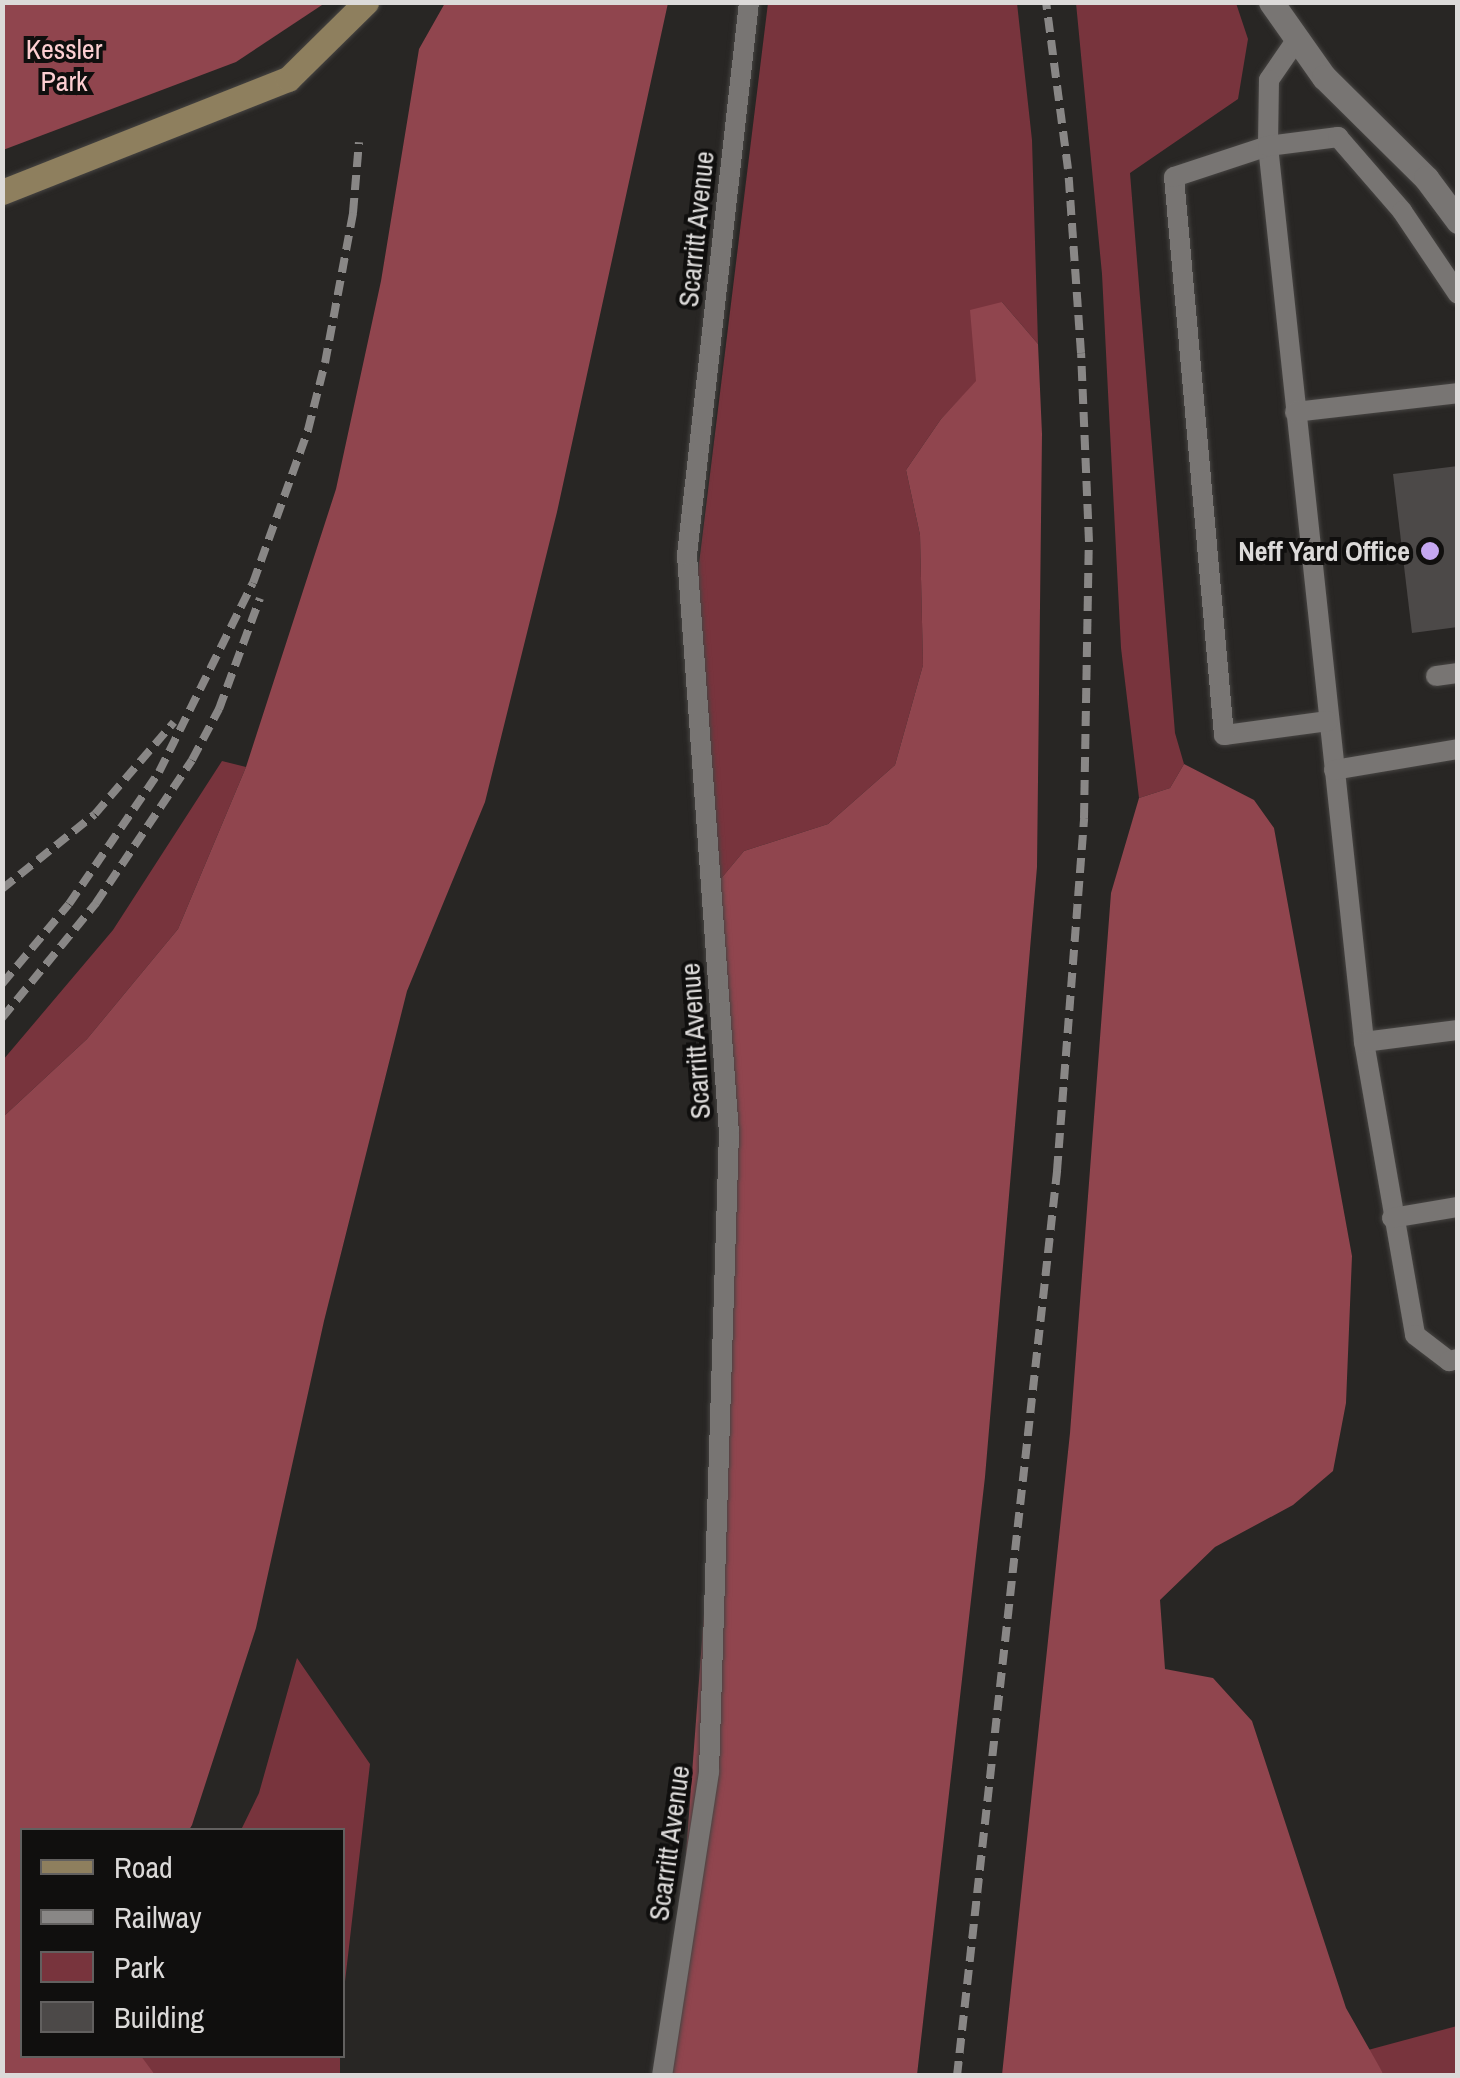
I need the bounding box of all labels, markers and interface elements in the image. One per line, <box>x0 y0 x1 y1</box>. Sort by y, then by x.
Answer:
park label: Kessler Park <box>26 32 102 98</box>
street label: Scarritt Avenue <box>671 149 721 309</box>
place label: Neff Yard Office <box>1238 534 1410 568</box>
marker: Neff Yard Office <box>1419 540 1441 562</box>
street label: Scarritt Avenue <box>673 961 717 1121</box>
street label: Scarritt Avenue <box>641 1762 697 1924</box>
legend <box>20 1828 345 2058</box>
text: Road <box>114 1847 173 1887</box>
text: Railway <box>114 1897 201 1937</box>
text: Park <box>114 1947 165 1987</box>
text: Building <box>114 1997 204 2037</box>

